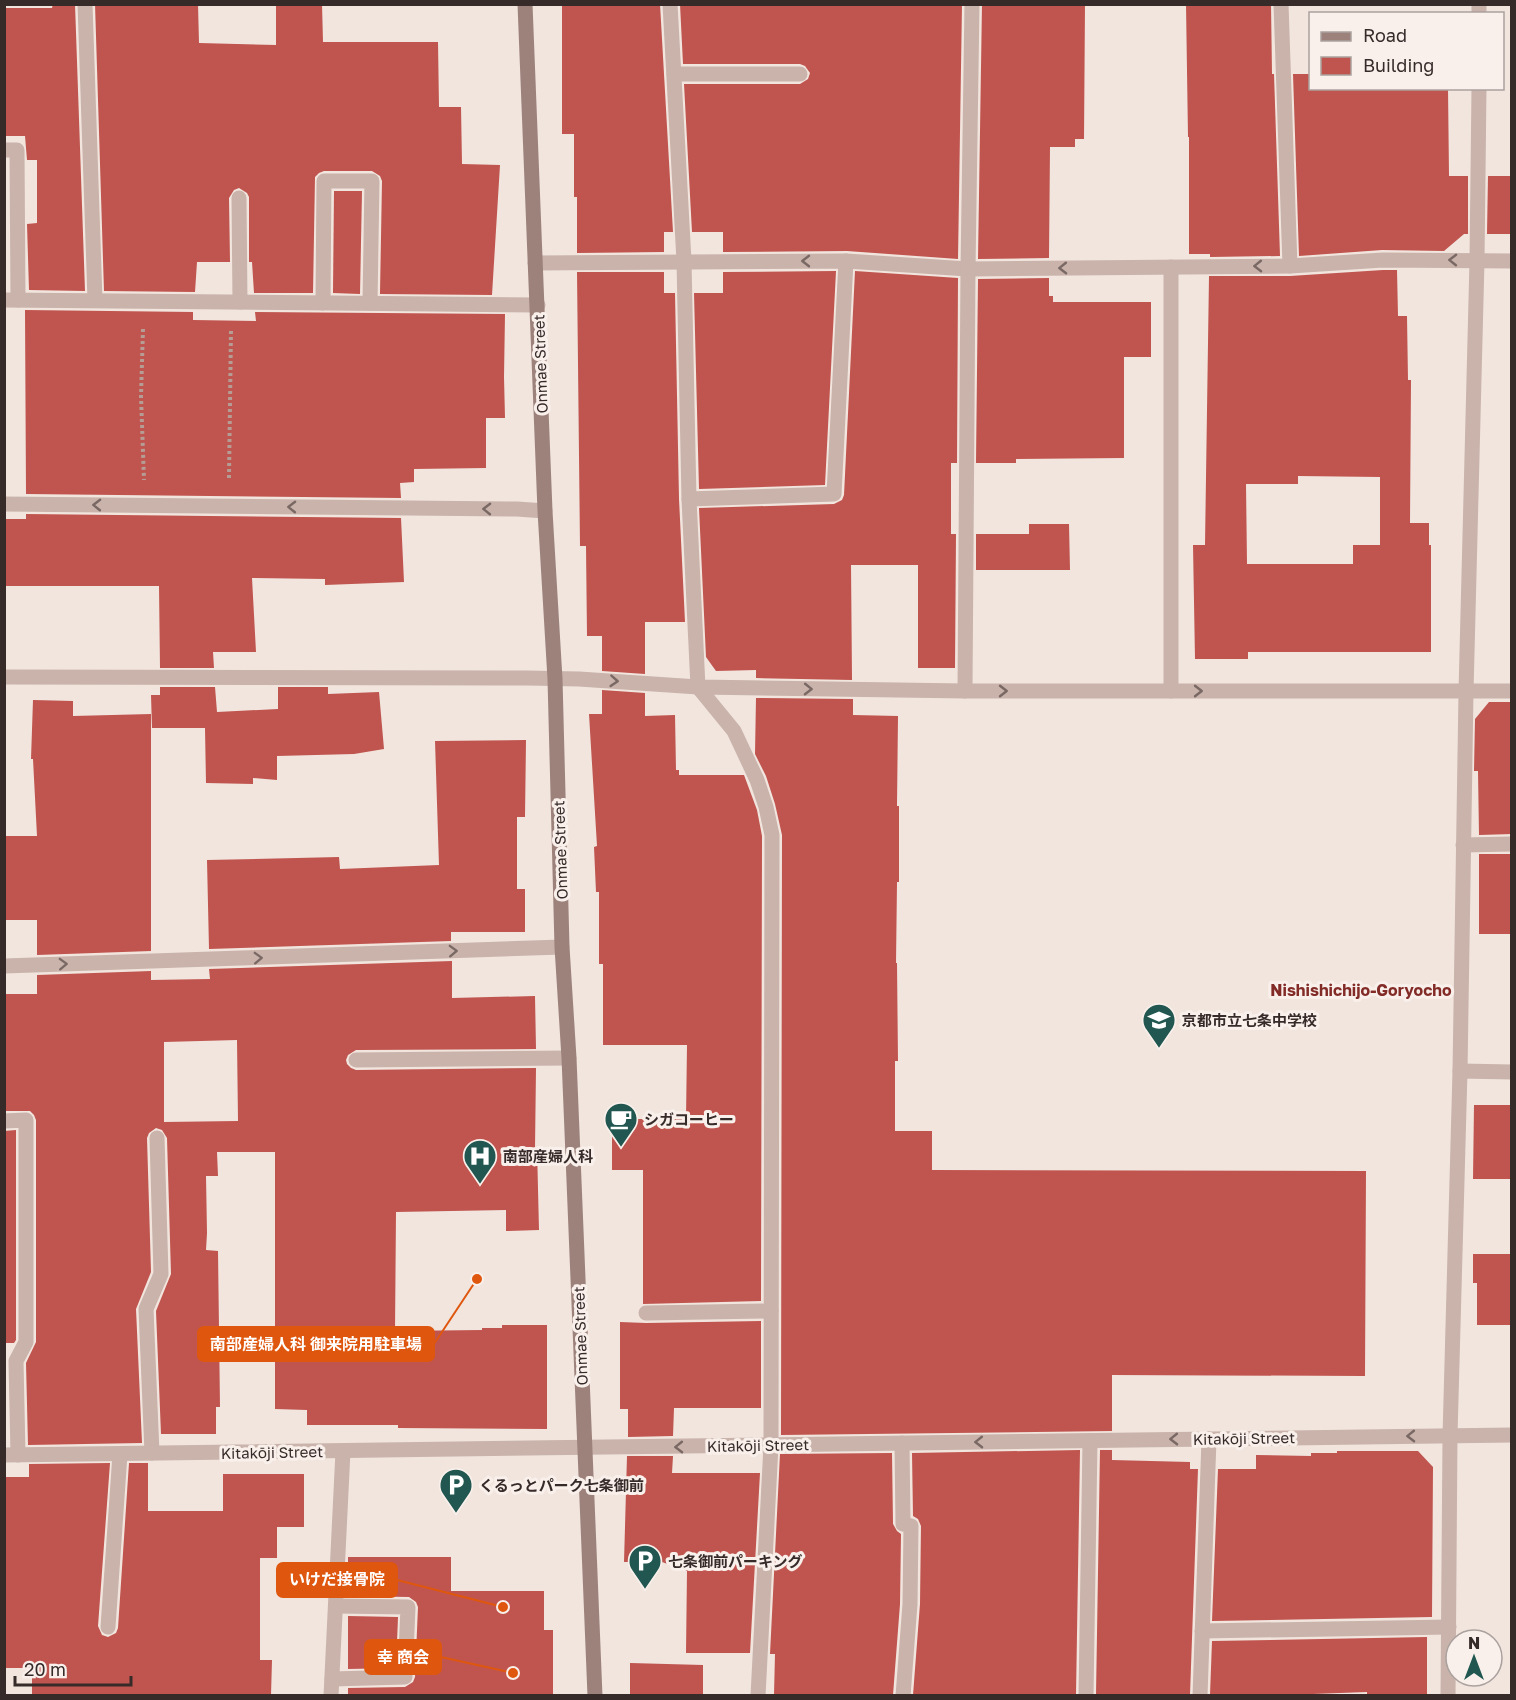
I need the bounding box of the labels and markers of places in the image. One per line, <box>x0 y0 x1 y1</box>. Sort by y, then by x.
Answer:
school or university icon: 京都市立七条中学校 <box>1141 1002 1177 1049</box>
place label: 京都市立七条中学校 <box>1182 1011 1317 1029</box>
cafe icon: シガコーヒー <box>603 1101 639 1148</box>
place label: シガコーヒー <box>644 1110 734 1128</box>
hospital icon: 南部産婦人科 <box>462 1138 498 1185</box>
place label: 南部産婦人科 <box>503 1147 593 1165</box>
callout: 南部産婦人科 御来院用駐車場 <box>198 1327 434 1361</box>
parking icon: くるっとパーク七条御前 <box>438 1467 474 1514</box>
place label: くるっとパーク七条御前 <box>479 1476 644 1494</box>
parking icon: 七条御前パーキング <box>627 1543 663 1590</box>
place label: 七条御前パーキング <box>668 1552 803 1570</box>
callout: いけだ接骨院 <box>277 1563 397 1597</box>
callout: 幸 商会 <box>365 1640 441 1674</box>

